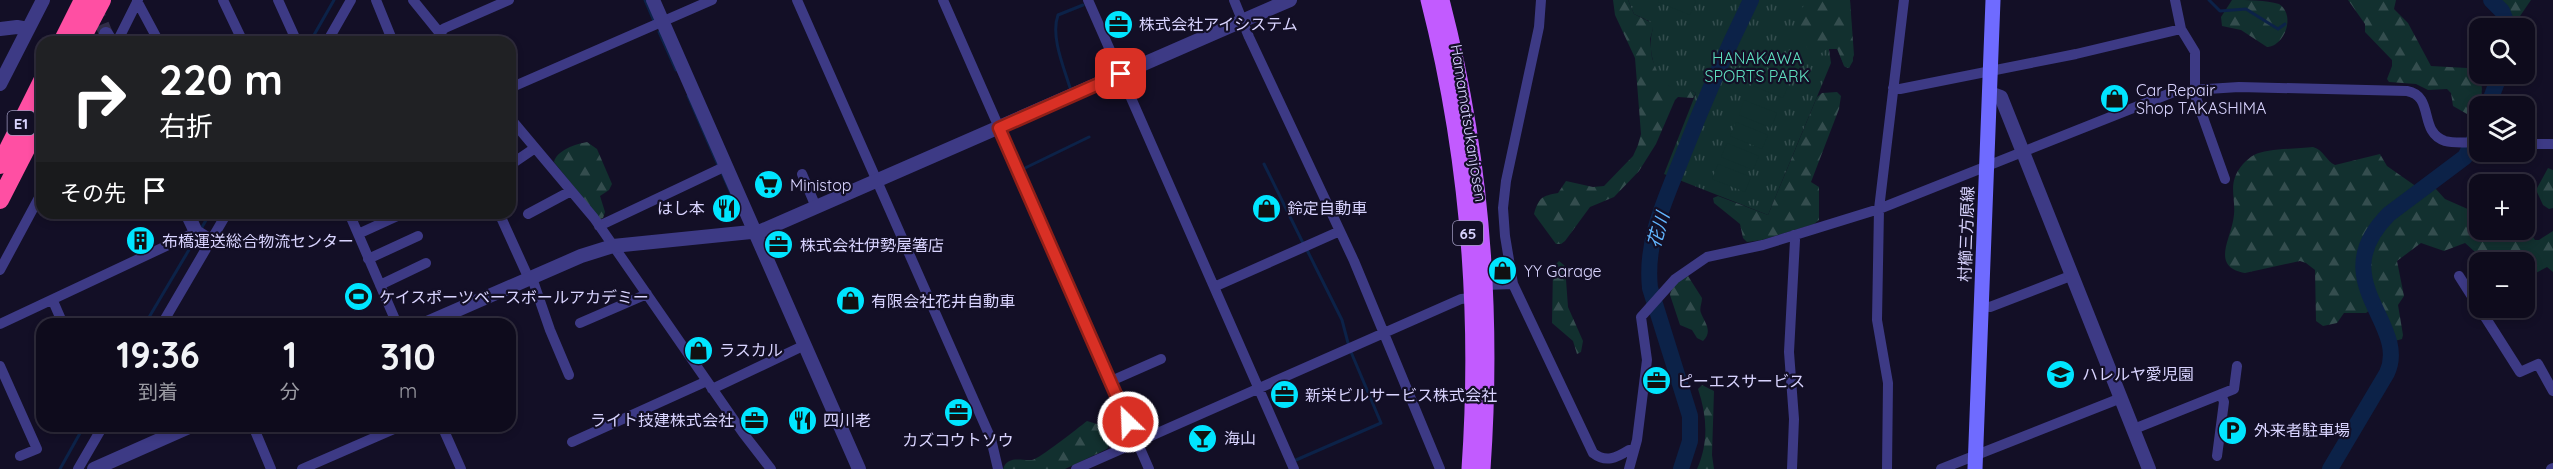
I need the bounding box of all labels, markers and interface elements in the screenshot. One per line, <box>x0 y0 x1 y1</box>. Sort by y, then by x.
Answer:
office icon: 株式会社アイシステム <box>1102 8 1134 40</box>
place label: 株式会社アイシステム <box>1139 14 1298 34</box>
map controls <box>2469 18 2535 318</box>
button: search <box>2469 18 2535 84</box>
street label: Hamamatsukanjosen <box>1447 43 1491 203</box>
pin <box>1095 48 1146 99</box>
park label: HANAKAWA SPORTS PARK <box>1704 48 1810 86</box>
text: 220 m <box>159 53 283 106</box>
icon: arrive <box>1104 57 1137 90</box>
icon: right <box>60 60 138 138</box>
place label: Car Repair Shop TAKASHIMA <box>2136 80 2266 118</box>
shop icon: Car Repair Shop TAKASHIMA <box>2099 83 2131 115</box>
button: layers <box>2469 96 2535 162</box>
text: 右折 <box>159 109 213 143</box>
road number: E1 <box>8 111 34 135</box>
supermarket icon: Ministop <box>753 169 785 201</box>
icon: arrive <box>138 174 171 207</box>
button: + <box>2469 174 2535 240</box>
place label: Ministop <box>790 175 852 195</box>
text: その先 <box>60 179 126 207</box>
street label: 村櫛三方原線 <box>1954 186 1978 282</box>
restaurant icon: はし本 <box>710 192 742 224</box>
shop icon: 鈴定自動車 <box>1250 192 1282 224</box>
place label: はし本 <box>657 198 705 218</box>
place label: 鈴定自動車 <box>1287 198 1367 218</box>
water label: 花川 <box>1642 208 1675 250</box>
road number: 65 <box>1453 221 1483 245</box>
building icon: 布橋運送総合物流センター <box>125 225 157 257</box>
office icon: 株式会社伊勢屋箸店 <box>763 229 795 261</box>
place label: 布橋運送総合物流センター <box>162 231 354 251</box>
place label: 株式会社伊勢屋箸店 <box>800 235 944 255</box>
button: − <box>2469 252 2535 318</box>
shop icon: YY Garage <box>1487 255 1519 287</box>
place label: YY Garage <box>1524 261 1602 281</box>
sports icon: ケイスポーツベースボールアカデミー <box>342 281 374 313</box>
shop icon: 有限会社花井自動車 <box>834 285 866 317</box>
place label: ケイスポーツベースボールアカデミー <box>379 287 649 307</box>
place label: 有限会社花井自動車 <box>871 291 1015 311</box>
text: 19:36 <box>116 332 200 377</box>
text: 1 <box>283 332 297 377</box>
text: 310 <box>380 334 436 379</box>
shop icon: ラスカル <box>682 334 714 366</box>
place label: ラスカル <box>719 340 783 360</box>
school or university icon: ハレルヤ愛児園 <box>2045 358 2077 390</box>
place label: ハレルヤ愛児園 <box>2082 364 2194 384</box>
office icon: ピーエスサービス <box>1640 365 1672 397</box>
place label: ピーエスサービス <box>1677 371 1805 391</box>
text: m <box>399 378 417 403</box>
text: 到着 <box>138 379 178 404</box>
text: 分 <box>280 379 300 404</box>
office icon: 新栄ビルサービス株式会社 <box>1268 379 1300 411</box>
place label: 新栄ビルサービス株式会社 <box>1305 385 1497 405</box>
position arrow <box>1096 390 1160 454</box>
office icon: カズコウトソウ <box>942 396 974 428</box>
office icon: ライト技建株式会社 <box>739 404 771 436</box>
restaurant icon: 四川老 <box>786 404 818 436</box>
place label: ライト技建株式会社 <box>590 410 734 430</box>
place label: 四川老 <box>823 410 871 430</box>
parking icon: 外来者駐車場 <box>2217 414 2249 446</box>
place label: 外来者駐車場 <box>2254 420 2350 440</box>
bar icon: 海山 <box>1187 422 1219 454</box>
place label: 海山 <box>1224 428 1256 448</box>
place label: カズコウトソウ <box>902 430 1014 450</box>

